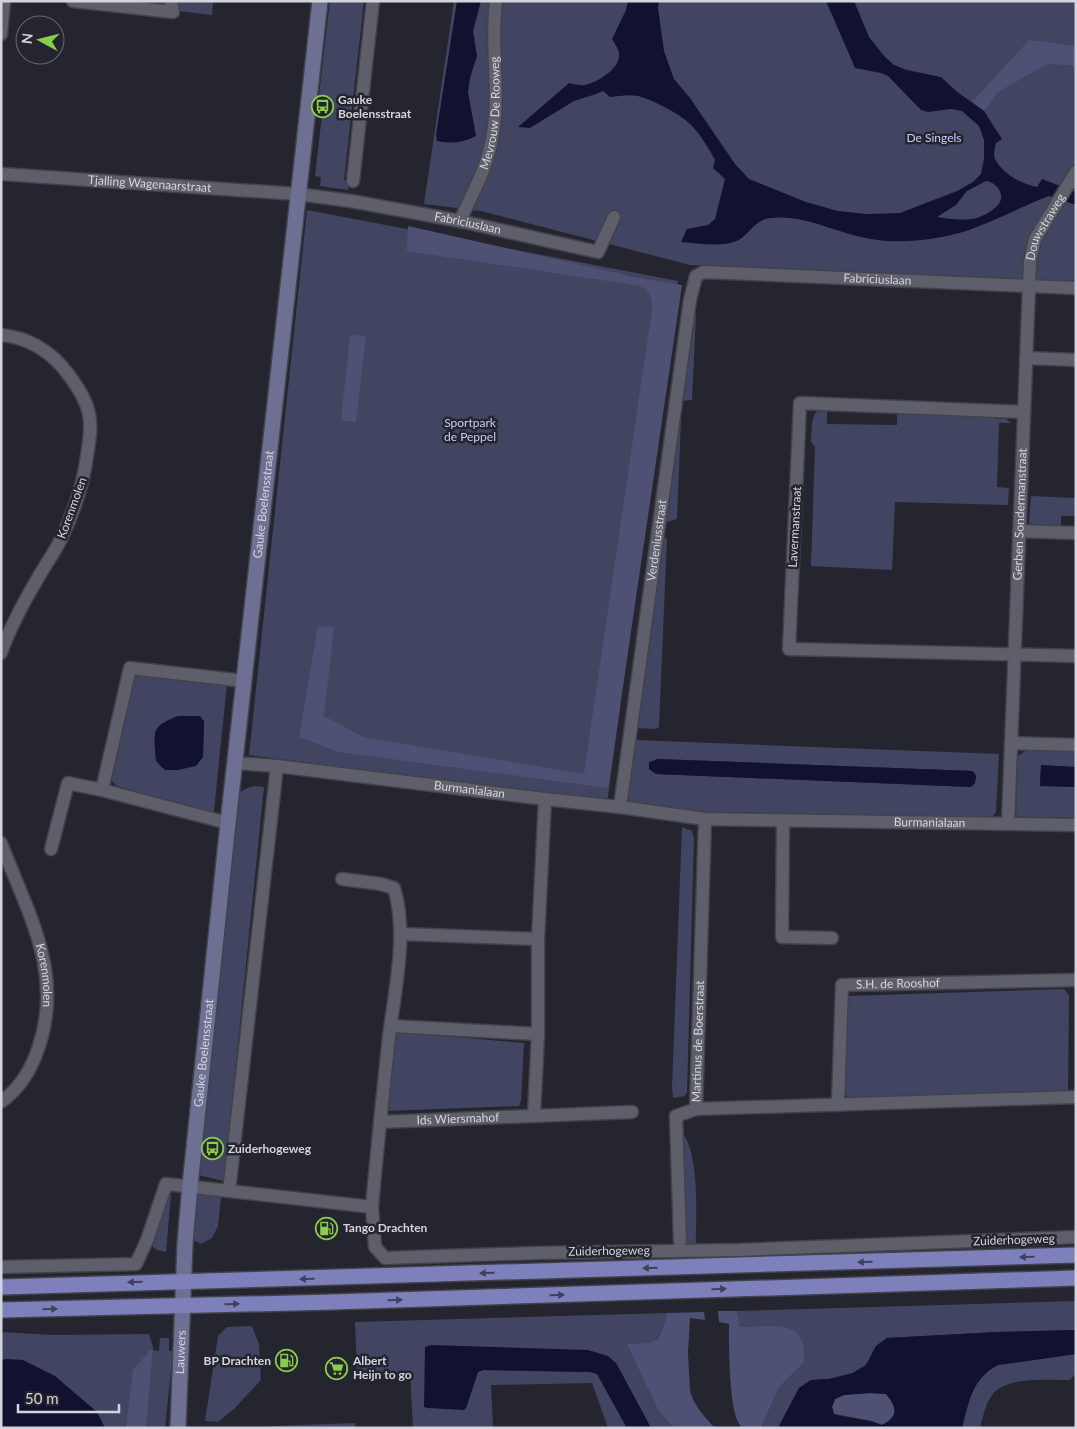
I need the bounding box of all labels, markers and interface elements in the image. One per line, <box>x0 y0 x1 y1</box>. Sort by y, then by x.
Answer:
north arrow <box>15 15 65 65</box>
text: N <box>18 32 36 45</box>
street label: Mevrouw De Rooweg <box>476 56 503 172</box>
place label: Gauke Boelensstraat <box>338 92 412 121</box>
bus stop icon: Gauke Boelensstraat <box>310 95 334 119</box>
park label: De Singels <box>907 130 962 145</box>
street label: Tjalling Wagenaarstraat <box>88 172 213 195</box>
street label: Douwstraweg <box>1022 191 1068 262</box>
street label: Fabriciuslaan <box>433 208 503 237</box>
street label: Fabriciuslaan <box>843 270 912 288</box>
park label: Sportpark de Peppel <box>444 415 497 444</box>
street label: Gerben Sondermanstraat <box>1010 447 1030 581</box>
street label: Gauke Boelensstraat <box>250 449 277 559</box>
street label: Korenmolen <box>54 475 90 540</box>
street label: Lavermanstraat <box>785 485 804 568</box>
street label: Verdeniusstraat <box>643 498 669 582</box>
street label: Burmanialaan <box>433 777 506 801</box>
street label: Burmanialaan <box>894 814 966 830</box>
street label: Korenmolen <box>33 942 55 1008</box>
street label: S.H. de Rooshof <box>856 975 941 992</box>
street label: Martinus de Boerstraat <box>688 980 707 1102</box>
street label: Gauke Boelensstraat <box>190 998 217 1108</box>
street label: Ids Wiersmahof <box>416 1109 500 1128</box>
bus stop icon: Zuiderhogeweg <box>200 1137 224 1161</box>
place label: Zuiderhogeweg <box>228 1141 312 1156</box>
fuel station icon: Tango Drachten <box>315 1216 339 1240</box>
place label: Tango Drachten <box>343 1220 428 1235</box>
street label: Zuiderhogeweg <box>973 1231 1055 1248</box>
street label: Zuiderhogeweg <box>568 1242 650 1259</box>
one-way arrow <box>1019 1253 1035 1261</box>
one-way arrow <box>856 1258 872 1266</box>
one-way arrow <box>641 1264 657 1272</box>
one-way arrow <box>479 1269 495 1277</box>
one-way arrow <box>299 1275 315 1283</box>
one-way arrow <box>127 1278 143 1286</box>
one-way arrow <box>712 1285 728 1293</box>
one-way arrow <box>549 1290 565 1298</box>
one-way arrow <box>387 1296 403 1304</box>
one-way arrow <box>224 1300 240 1308</box>
one-way arrow <box>42 1304 58 1312</box>
street label: Lauwers <box>172 1330 189 1374</box>
fuel station icon: BP Drachten <box>275 1349 299 1373</box>
place label: BP Drachten <box>204 1353 271 1368</box>
place label: Albert Heijn to go <box>352 1353 412 1382</box>
supermarket icon: Albert Heijn to go <box>325 1356 349 1380</box>
scale bar <box>18 1382 119 1414</box>
text: 50 m <box>25 1389 59 1407</box>

